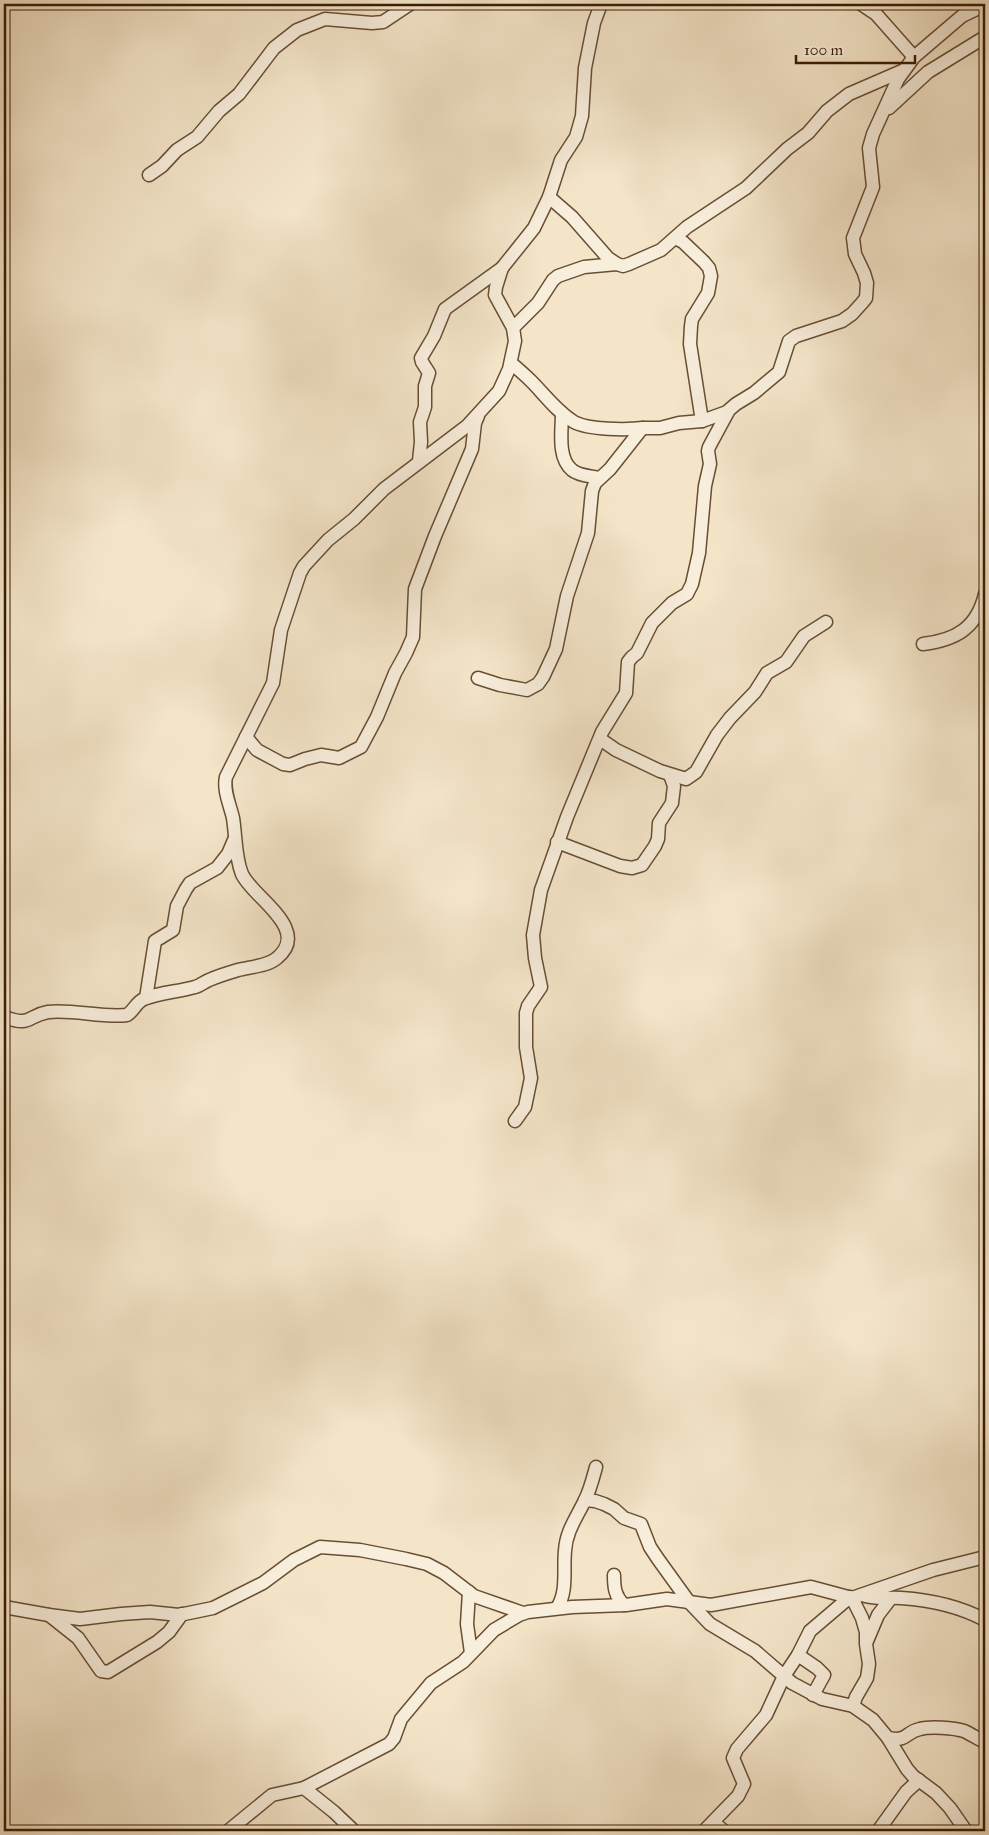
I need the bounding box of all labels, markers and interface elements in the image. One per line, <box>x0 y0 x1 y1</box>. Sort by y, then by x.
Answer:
scale bar <box>796 32 915 64</box>
text: 100 m <box>804 41 844 59</box>

